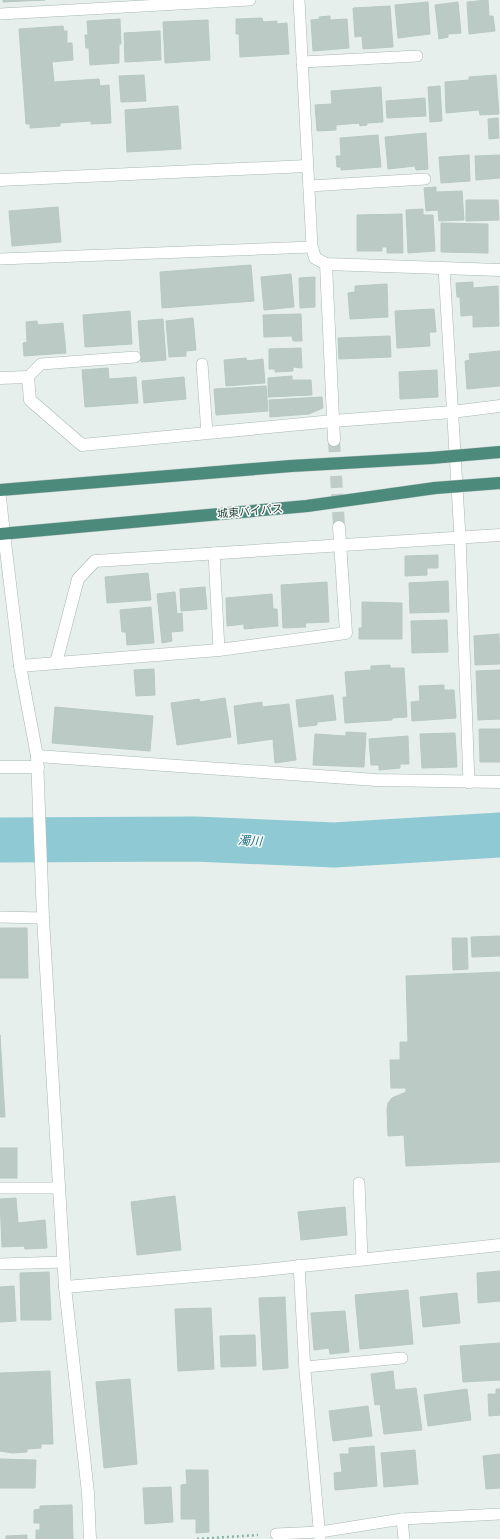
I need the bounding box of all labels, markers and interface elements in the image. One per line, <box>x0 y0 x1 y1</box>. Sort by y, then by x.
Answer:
street label: 城東バイパス <box>217 501 283 521</box>
water label: 濁川 <box>238 832 264 850</box>

